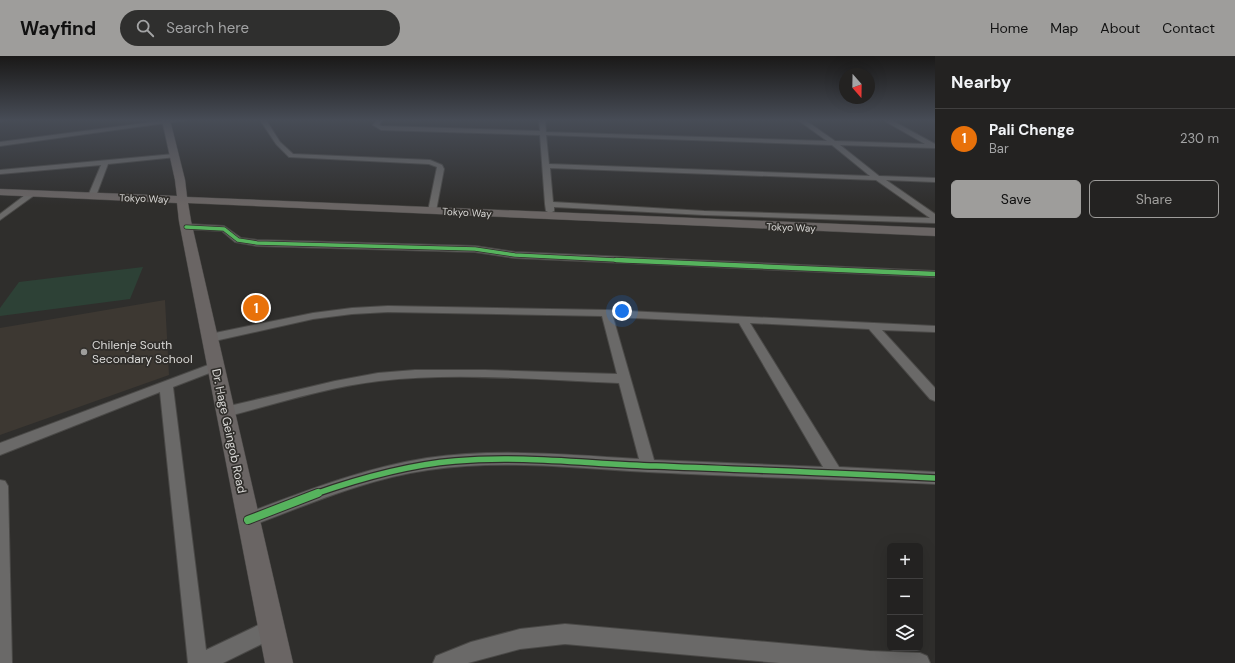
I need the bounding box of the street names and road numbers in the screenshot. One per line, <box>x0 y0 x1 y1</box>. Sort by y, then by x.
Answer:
street label: Tokyo Way <box>119 191 169 206</box>
street label: Tokyo Way <box>442 205 492 220</box>
street label: Tokyo Way <box>766 220 816 235</box>
street label: Dr. Hage Geingob Road <box>208 367 250 495</box>

